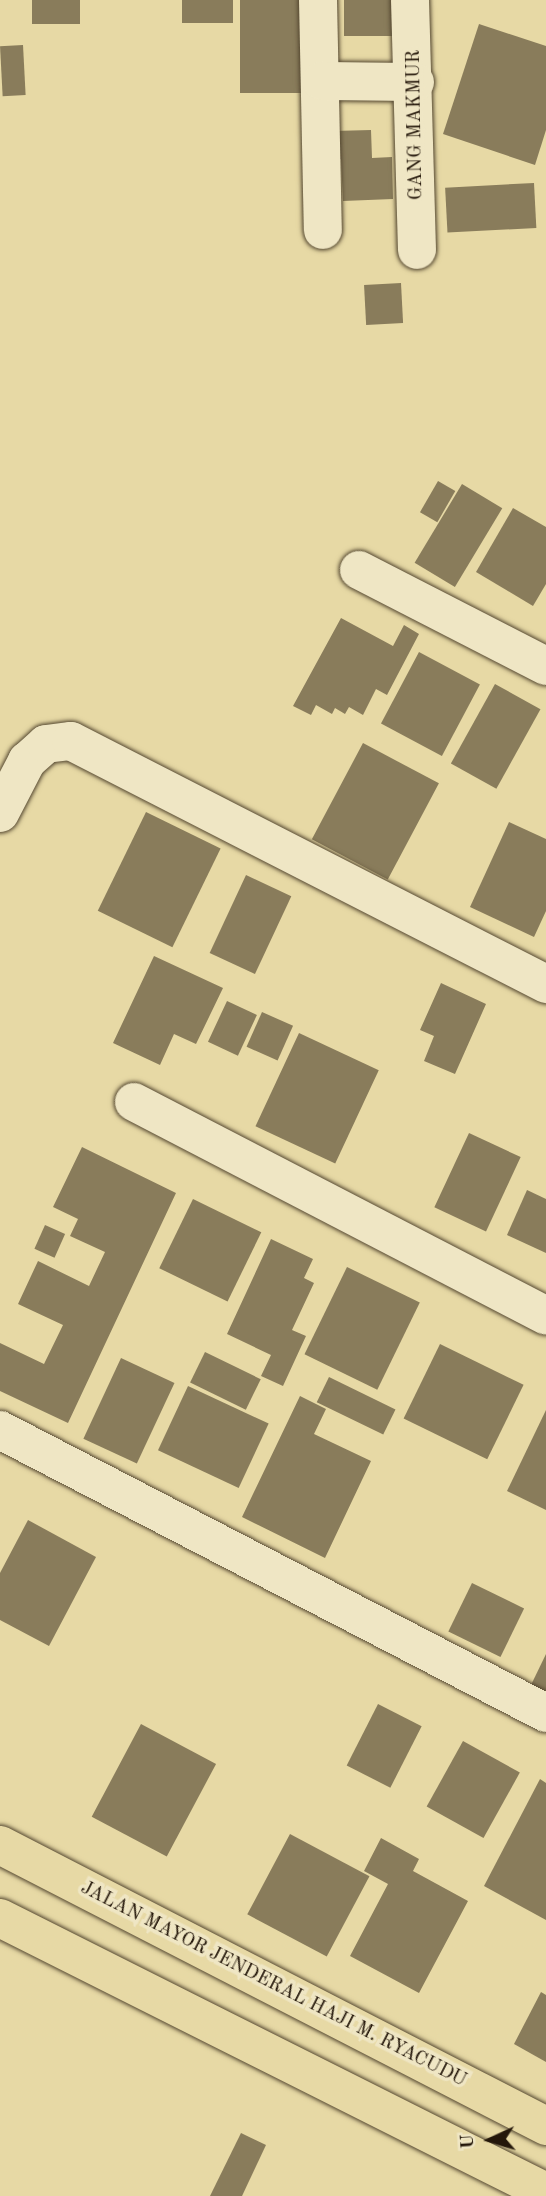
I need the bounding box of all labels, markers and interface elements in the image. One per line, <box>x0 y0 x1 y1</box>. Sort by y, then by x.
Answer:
street label: GANG MAKMUR <box>403 50 429 200</box>
street label: JALAN MAYOR JENDERAL HAJI M. RYACUDU <box>76 1877 470 2093</box>
north arrow <box>455 2105 525 2175</box>
text: U <box>459 2133 479 2150</box>

